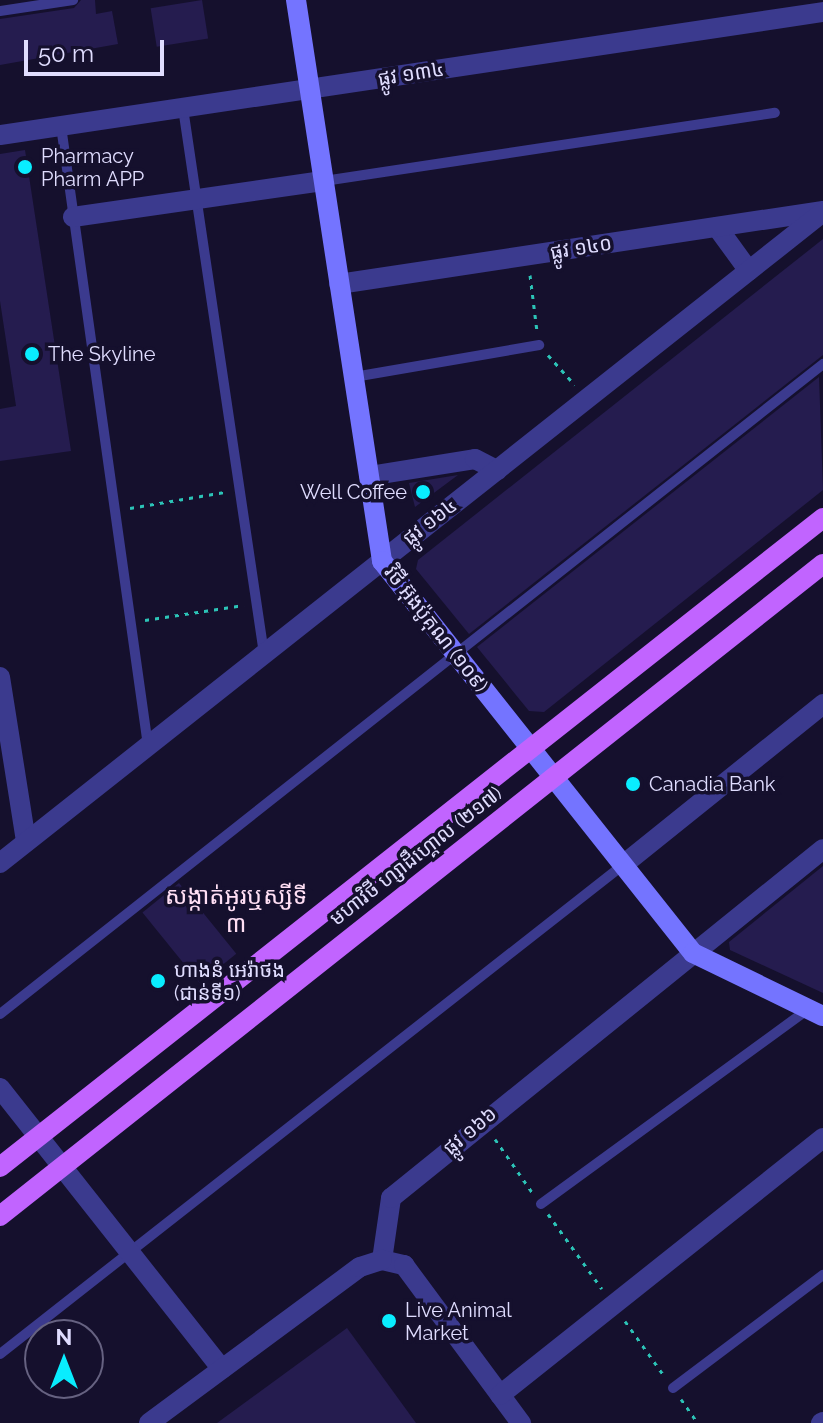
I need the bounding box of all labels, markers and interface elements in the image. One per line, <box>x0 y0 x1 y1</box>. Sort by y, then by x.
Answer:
scale bar <box>28 24 168 74</box>
text: 50 m <box>38 39 94 68</box>
street label: ផ្លូវ ១៣៤ <box>376 57 446 91</box>
place label: Pharmacy Pharm APP <box>41 144 145 191</box>
marker: Pharmacy Pharm APP <box>16 158 34 176</box>
street label: ផ្លូវ ១៤០ <box>548 231 614 265</box>
place label: The Skyline <box>48 342 155 366</box>
marker: The Skyline <box>23 345 41 363</box>
place label: Well Coffee <box>299 480 407 504</box>
marker: Well Coffee <box>414 483 432 501</box>
street label: ផ្លូវ ១៦៤ <box>398 493 462 551</box>
street label: វិថី អ៊ុងប៉ូគុណ (១០៩) <box>379 561 493 697</box>
place label: Canadia Bank <box>649 772 775 796</box>
marker: Canadia Bank <box>624 775 642 793</box>
street label: មហាវិថី ហ្សាដឹហ្គោល (២១៧) <box>325 781 507 931</box>
district label: សង្កាត់អូរឬស្សីទី ៣ <box>165 882 307 938</box>
place label: ហាងនំ អេរ៉ាថង (ជាន់ទី១) <box>174 958 285 1005</box>
marker: ហាងនំ អេរ៉ាថង (ជាន់ទី១) <box>149 972 167 990</box>
street label: ផ្លូវ ១៦៦ <box>438 1102 502 1160</box>
place label: Live Animal Market <box>405 1298 512 1345</box>
marker: Live Animal Market <box>380 1312 398 1330</box>
north arrow <box>24 1319 104 1399</box>
text: N <box>56 1324 72 1350</box>

